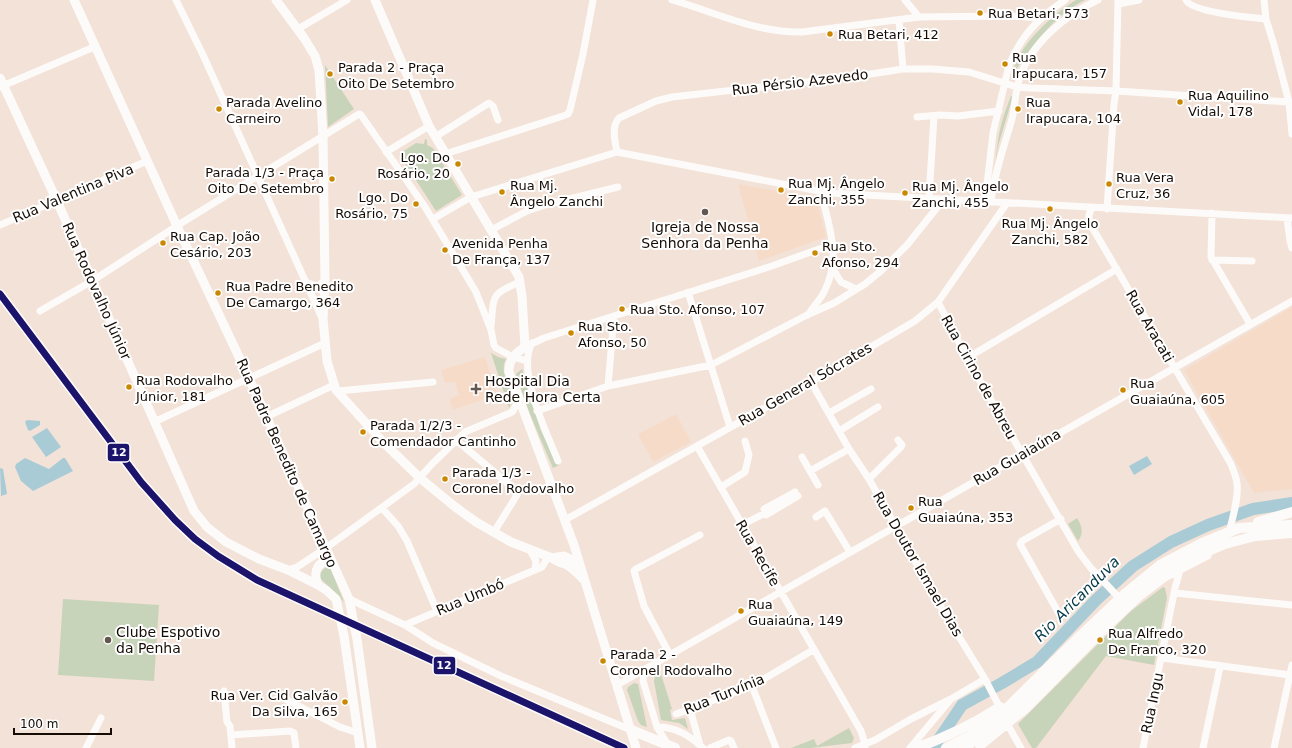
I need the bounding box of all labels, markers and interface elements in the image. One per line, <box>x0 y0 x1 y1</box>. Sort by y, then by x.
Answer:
place label: Rua Betari, 573 <box>988 6 1089 21</box>
marker: Rua Betari, 573 <box>975 8 985 18</box>
place label: Rua Betari, 412 <box>838 27 939 42</box>
marker: Rua Betari, 412 <box>825 29 835 39</box>
place label: Rua Irapucara, 157 <box>1012 50 1107 81</box>
marker: Rua Irapucara, 157 <box>1000 59 1010 69</box>
place label: Parada 2 - Praça Oito De Setembro <box>338 60 454 91</box>
street label: Rua Pérsio Azevedo <box>731 66 869 98</box>
marker: Parada 2 - Praça Oito De Setembro <box>325 69 335 79</box>
place label: Rua Aquilino Vidal, 178 <box>1188 88 1269 119</box>
place label: Parada Avelino Carneiro <box>226 95 322 126</box>
place label: Rua Irapucara, 104 <box>1026 95 1121 126</box>
marker: Rua Aquilino Vidal, 178 <box>1175 97 1185 107</box>
marker: Parada Avelino Carneiro <box>214 104 224 114</box>
marker: Rua Irapucara, 104 <box>1013 104 1023 114</box>
place label: Lgo. Do Rosário, 20 <box>377 150 450 181</box>
marker: Lgo. Do Rosário, 20 <box>453 159 463 169</box>
street label: Rua Valentina Piva <box>10 160 136 226</box>
place label: Parada 1/3 - Praça Oito De Setembro <box>205 165 324 196</box>
place label: Rua Vera Cruz, 36 <box>1116 170 1174 201</box>
marker: Parada 1/3 - Praça Oito De Setembro <box>327 174 337 184</box>
place label: Rua Mj. Ângelo Zanchi, 355 <box>788 176 885 207</box>
place label: Rua Mj. Ângelo Zanchi <box>510 178 603 209</box>
place label: Rua Mj. Ângelo Zanchi, 455 <box>912 179 1009 210</box>
marker: Rua Vera Cruz, 36 <box>1104 179 1114 189</box>
marker: Rua Mj. Ângelo Zanchi, 355 <box>776 185 786 195</box>
marker: Rua Mj. Ângelo Zanchi <box>497 187 507 197</box>
marker: Rua Mj. Ângelo Zanchi, 455 <box>900 188 910 198</box>
place label: Lgo. Do Rosário, 75 <box>335 190 408 221</box>
marker: Lgo. Do Rosário, 75 <box>411 199 421 209</box>
marker: Rua Mj. Ângelo Zanchi, 582 <box>1045 204 1055 214</box>
marker: Igreja de Nossa Senhora da Penha <box>700 207 710 217</box>
place label: Rua Mj. Ângelo Zanchi, 582 <box>1002 216 1098 247</box>
place label: Igreja de Nossa Senhora da Penha <box>641 219 769 251</box>
street label: Rua Rodovalho Júnior <box>59 220 135 362</box>
place label: Rua Cap. João Cesário, 203 <box>170 229 260 260</box>
place label: Avenida Penha De França, 137 <box>452 236 550 267</box>
marker: Rua Cap. João Cesário, 203 <box>158 238 168 248</box>
place label: Rua Sto. Afonso, 294 <box>822 239 899 270</box>
marker: Avenida Penha De França, 137 <box>440 245 450 255</box>
marker: Rua Sto. Afonso, 294 <box>810 248 820 258</box>
place label: Rua Padre Benedito De Camargo, 364 <box>226 279 354 310</box>
street label: Rua Aracati <box>1123 287 1177 365</box>
marker: Rua Padre Benedito De Camargo, 364 <box>213 288 223 298</box>
place label: Rua Sto. Afonso, 107 <box>630 302 765 317</box>
marker: Rua Sto. Afonso, 107 <box>617 304 627 314</box>
street label: Rua Cirino de Abreu <box>938 312 1020 442</box>
place label: Rua Sto. Afonso, 50 <box>578 319 647 350</box>
marker: Rua Sto. Afonso, 50 <box>566 328 576 338</box>
street label: Rua General Sócrates <box>735 339 875 429</box>
street label: Rua Padre Benedito de Camargo <box>233 356 341 570</box>
place label: Rua Rodovalho Júnior, 181 <box>135 373 233 404</box>
place label: Hospital Dia Rede Hora Certa <box>485 373 601 405</box>
place label: Rua Guaiaúna, 605 <box>1130 376 1225 407</box>
marker: Rua Rodovalho Júnior, 181 <box>124 382 134 392</box>
marker: Hospital Dia Rede Hora Certa <box>470 383 482 395</box>
marker: Rua Guaiaúna, 605 <box>1118 385 1128 395</box>
place label: Parada 1/2/3 - Comendador Cantinho <box>370 418 516 449</box>
street label: Rua Guaiaúna <box>971 426 1063 488</box>
marker: Parada 1/2/3 - Comendador Cantinho <box>358 427 368 437</box>
line badge: 12 <box>107 443 130 462</box>
text: 12 <box>111 446 127 459</box>
place label: Parada 1/3 - Coronel Rodovalho <box>452 465 574 496</box>
marker: Parada 1/3 - Coronel Rodovalho <box>440 474 450 484</box>
street label: Rua Doutor Ismael Dias <box>870 489 966 639</box>
place label: Rua Guaiaúna, 353 <box>918 494 1013 525</box>
marker: Rua Guaiaúna, 353 <box>906 503 916 513</box>
street label: Rua Recife <box>733 517 783 589</box>
water label: Rio Aricanduva <box>1031 553 1123 645</box>
street label: Rua Umbó <box>434 576 506 618</box>
place label: Rua Guaiaúna, 149 <box>748 597 843 628</box>
marker: Rua Guaiaúna, 149 <box>736 606 746 616</box>
place label: Clube Espotivo da Penha <box>116 624 220 656</box>
place label: Rua Alfredo De Franco, 320 <box>1108 626 1206 657</box>
marker: Clube Espotivo da Penha <box>103 635 113 645</box>
marker: Rua Alfredo De Franco, 320 <box>1095 635 1105 645</box>
place label: Parada 2 - Coronel Rodovalho <box>610 647 732 678</box>
line badge: 12 <box>433 656 456 675</box>
marker: Parada 2 - Coronel Rodovalho <box>598 656 608 666</box>
text: 12 <box>436 659 452 672</box>
street label: Rua Turvínia <box>681 671 767 717</box>
street label: Rua Ingu <box>1138 671 1166 735</box>
place label: Rua Ver. Cid Galvão Da Silva, 165 <box>211 688 338 719</box>
marker: Rua Ver. Cid Galvão Da Silva, 165 <box>340 697 350 707</box>
scale bar <box>14 710 111 736</box>
text: 100 m <box>20 717 58 731</box>

